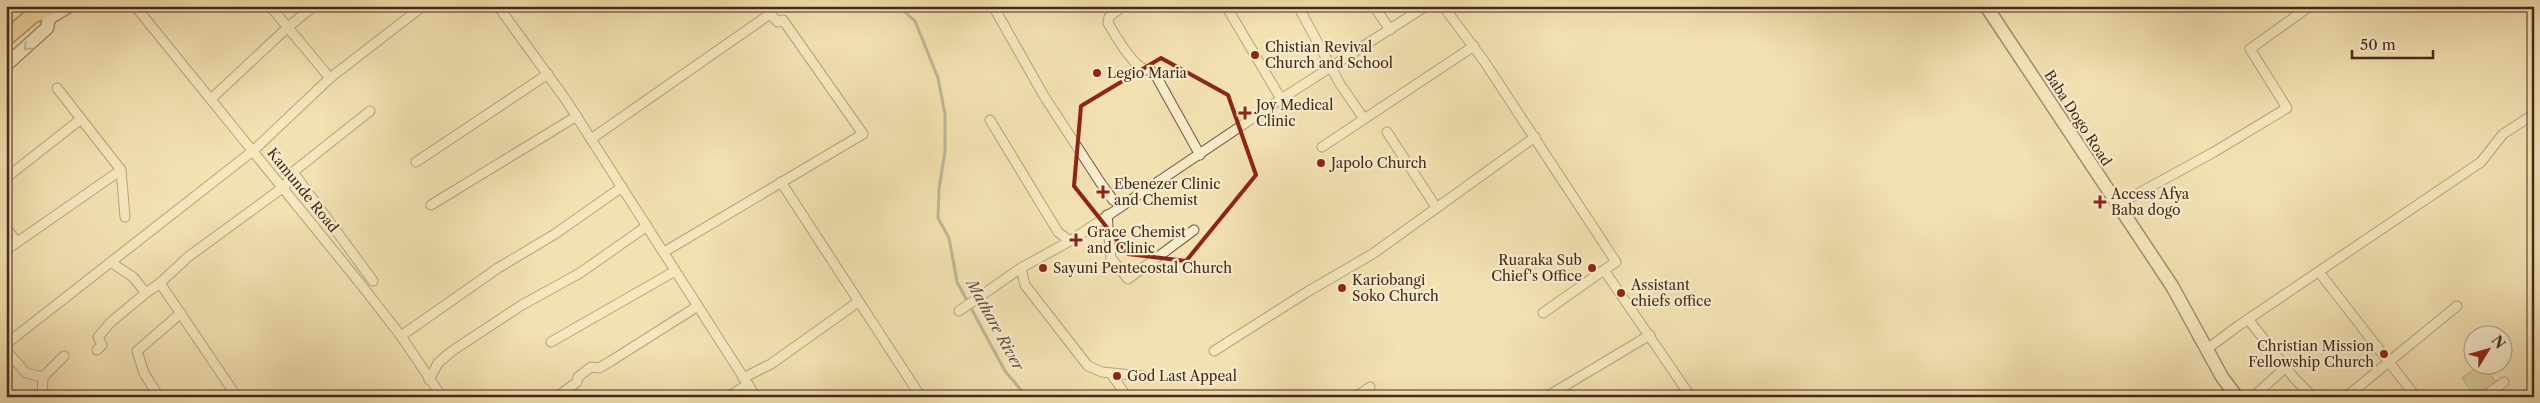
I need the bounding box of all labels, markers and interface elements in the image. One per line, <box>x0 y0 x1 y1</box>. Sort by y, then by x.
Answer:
scale bar <box>2352 28 2434 60</box>
text: 50 m <box>2360 35 2396 54</box>
place label: Chistian Revival Church and School <box>1265 38 1393 72</box>
one-way arrow <box>24 42 33 51</box>
marker: Chistian Revival Church and School <box>1249 49 1261 61</box>
place label: Legio Maria <box>1107 64 1188 82</box>
marker: Legio Maria <box>1091 67 1103 79</box>
street label: Baba Dogo Road <box>2040 67 2116 170</box>
place label: Joy Medical Clinic <box>1254 96 1333 130</box>
marker: Joy Medical Clinic <box>1238 106 1252 120</box>
street label: Kamunde Road <box>263 144 343 236</box>
place label: Japolo Church <box>1329 154 1427 172</box>
marker: Japolo Church <box>1315 157 1327 169</box>
place label: Ebenezer Clinic and Chemist <box>1114 175 1221 209</box>
marker: Ebenezer Clinic and Chemist <box>1096 185 1110 199</box>
place label: Access Afya Baba dogo <box>2110 185 2190 219</box>
marker: Access Afya Baba dogo <box>2093 195 2107 209</box>
place label: Grace Chemist and Clinic <box>1087 223 1186 257</box>
marker: Grace Chemist and Clinic <box>1069 233 1083 247</box>
place label: Ruaraka Sub Chief's Office <box>1491 251 1582 285</box>
place label: Sayuni Pentecostal Church <box>1053 259 1232 277</box>
marker: Sayuni Pentecostal Church <box>1037 262 1049 274</box>
marker: Ruaraka Sub Chief's Office <box>1586 262 1598 274</box>
place label: Kariobangi Soko Church <box>1352 271 1439 305</box>
water label: Mathare River <box>962 274 1029 375</box>
place label: Assistant chiefs office <box>1630 276 1711 310</box>
marker: Kariobangi Soko Church <box>1336 282 1348 294</box>
marker: Assistant chiefs office <box>1615 287 1627 299</box>
north arrow <box>2462 326 2512 376</box>
text: N <box>2488 332 2509 352</box>
place label: Christian Mission Fellowship Church <box>2248 337 2374 371</box>
marker: Christian Mission Fellowship Church <box>2378 348 2390 360</box>
place label: God Last Appeal <box>1127 367 1237 385</box>
marker: God Last Appeal <box>1111 370 1123 382</box>

